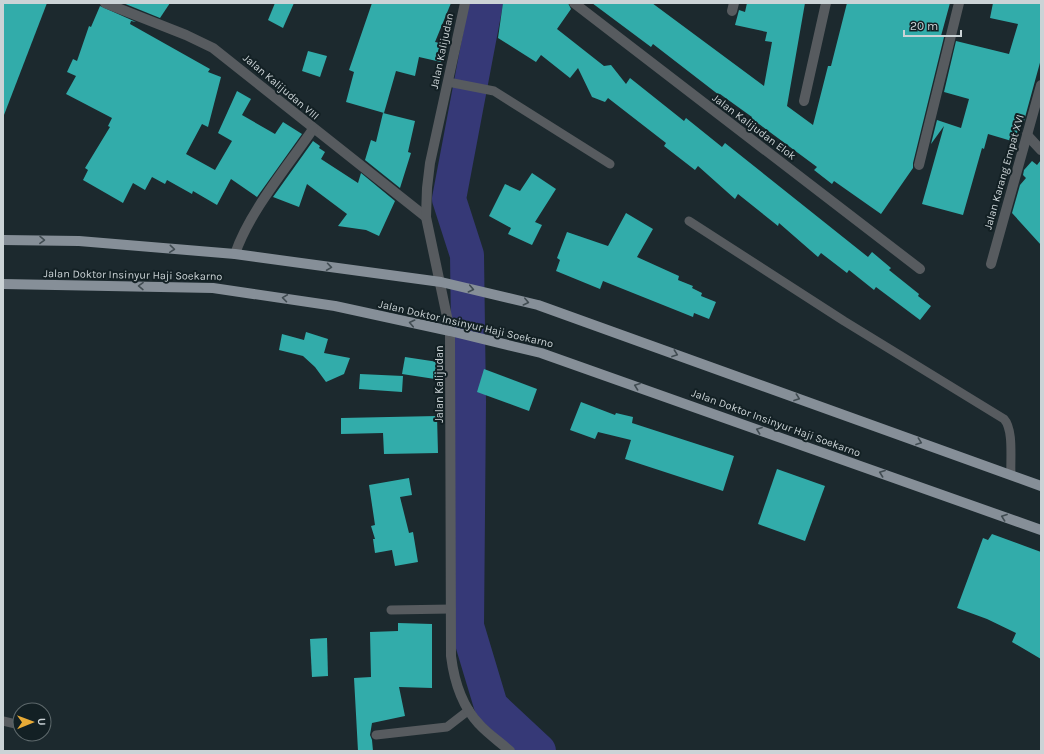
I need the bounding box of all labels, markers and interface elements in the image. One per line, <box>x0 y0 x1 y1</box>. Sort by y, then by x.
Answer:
street label: Jalan Kalijudan <box>428 12 456 90</box>
scale bar <box>904 12 961 38</box>
text: 20 m <box>910 19 938 33</box>
street label: Jalan Kalijudan VIII <box>240 51 322 123</box>
street label: Jalan Kalijudan Elok <box>710 91 798 163</box>
street label: Jalan Karang Empat XVI <box>981 113 1027 231</box>
one-way arrow <box>39 236 45 244</box>
one-way arrow <box>169 244 175 253</box>
one-way arrow <box>326 262 332 271</box>
street label: Jalan Doktor Insinyur Haji Soekarno <box>43 267 223 283</box>
one-way arrow <box>138 282 144 291</box>
one-way arrow <box>468 285 474 293</box>
one-way arrow <box>281 294 288 303</box>
one-way arrow <box>523 297 529 305</box>
street label: Jalan Doktor Insinyur Haji Soekarno <box>377 298 555 350</box>
one-way arrow <box>409 319 415 327</box>
street label: Jalan Kalijudan <box>433 345 446 423</box>
one-way arrow <box>671 349 678 358</box>
one-way arrow <box>633 383 640 391</box>
street label: Jalan Doktor Insinyur Haji Soekarno <box>690 386 862 460</box>
one-way arrow <box>793 393 800 402</box>
one-way arrow <box>756 426 763 435</box>
one-way arrow <box>916 438 923 446</box>
one-way arrow <box>878 470 885 478</box>
one-way arrow <box>1001 513 1008 521</box>
north arrow <box>12 702 52 742</box>
text: U <box>35 718 48 726</box>

